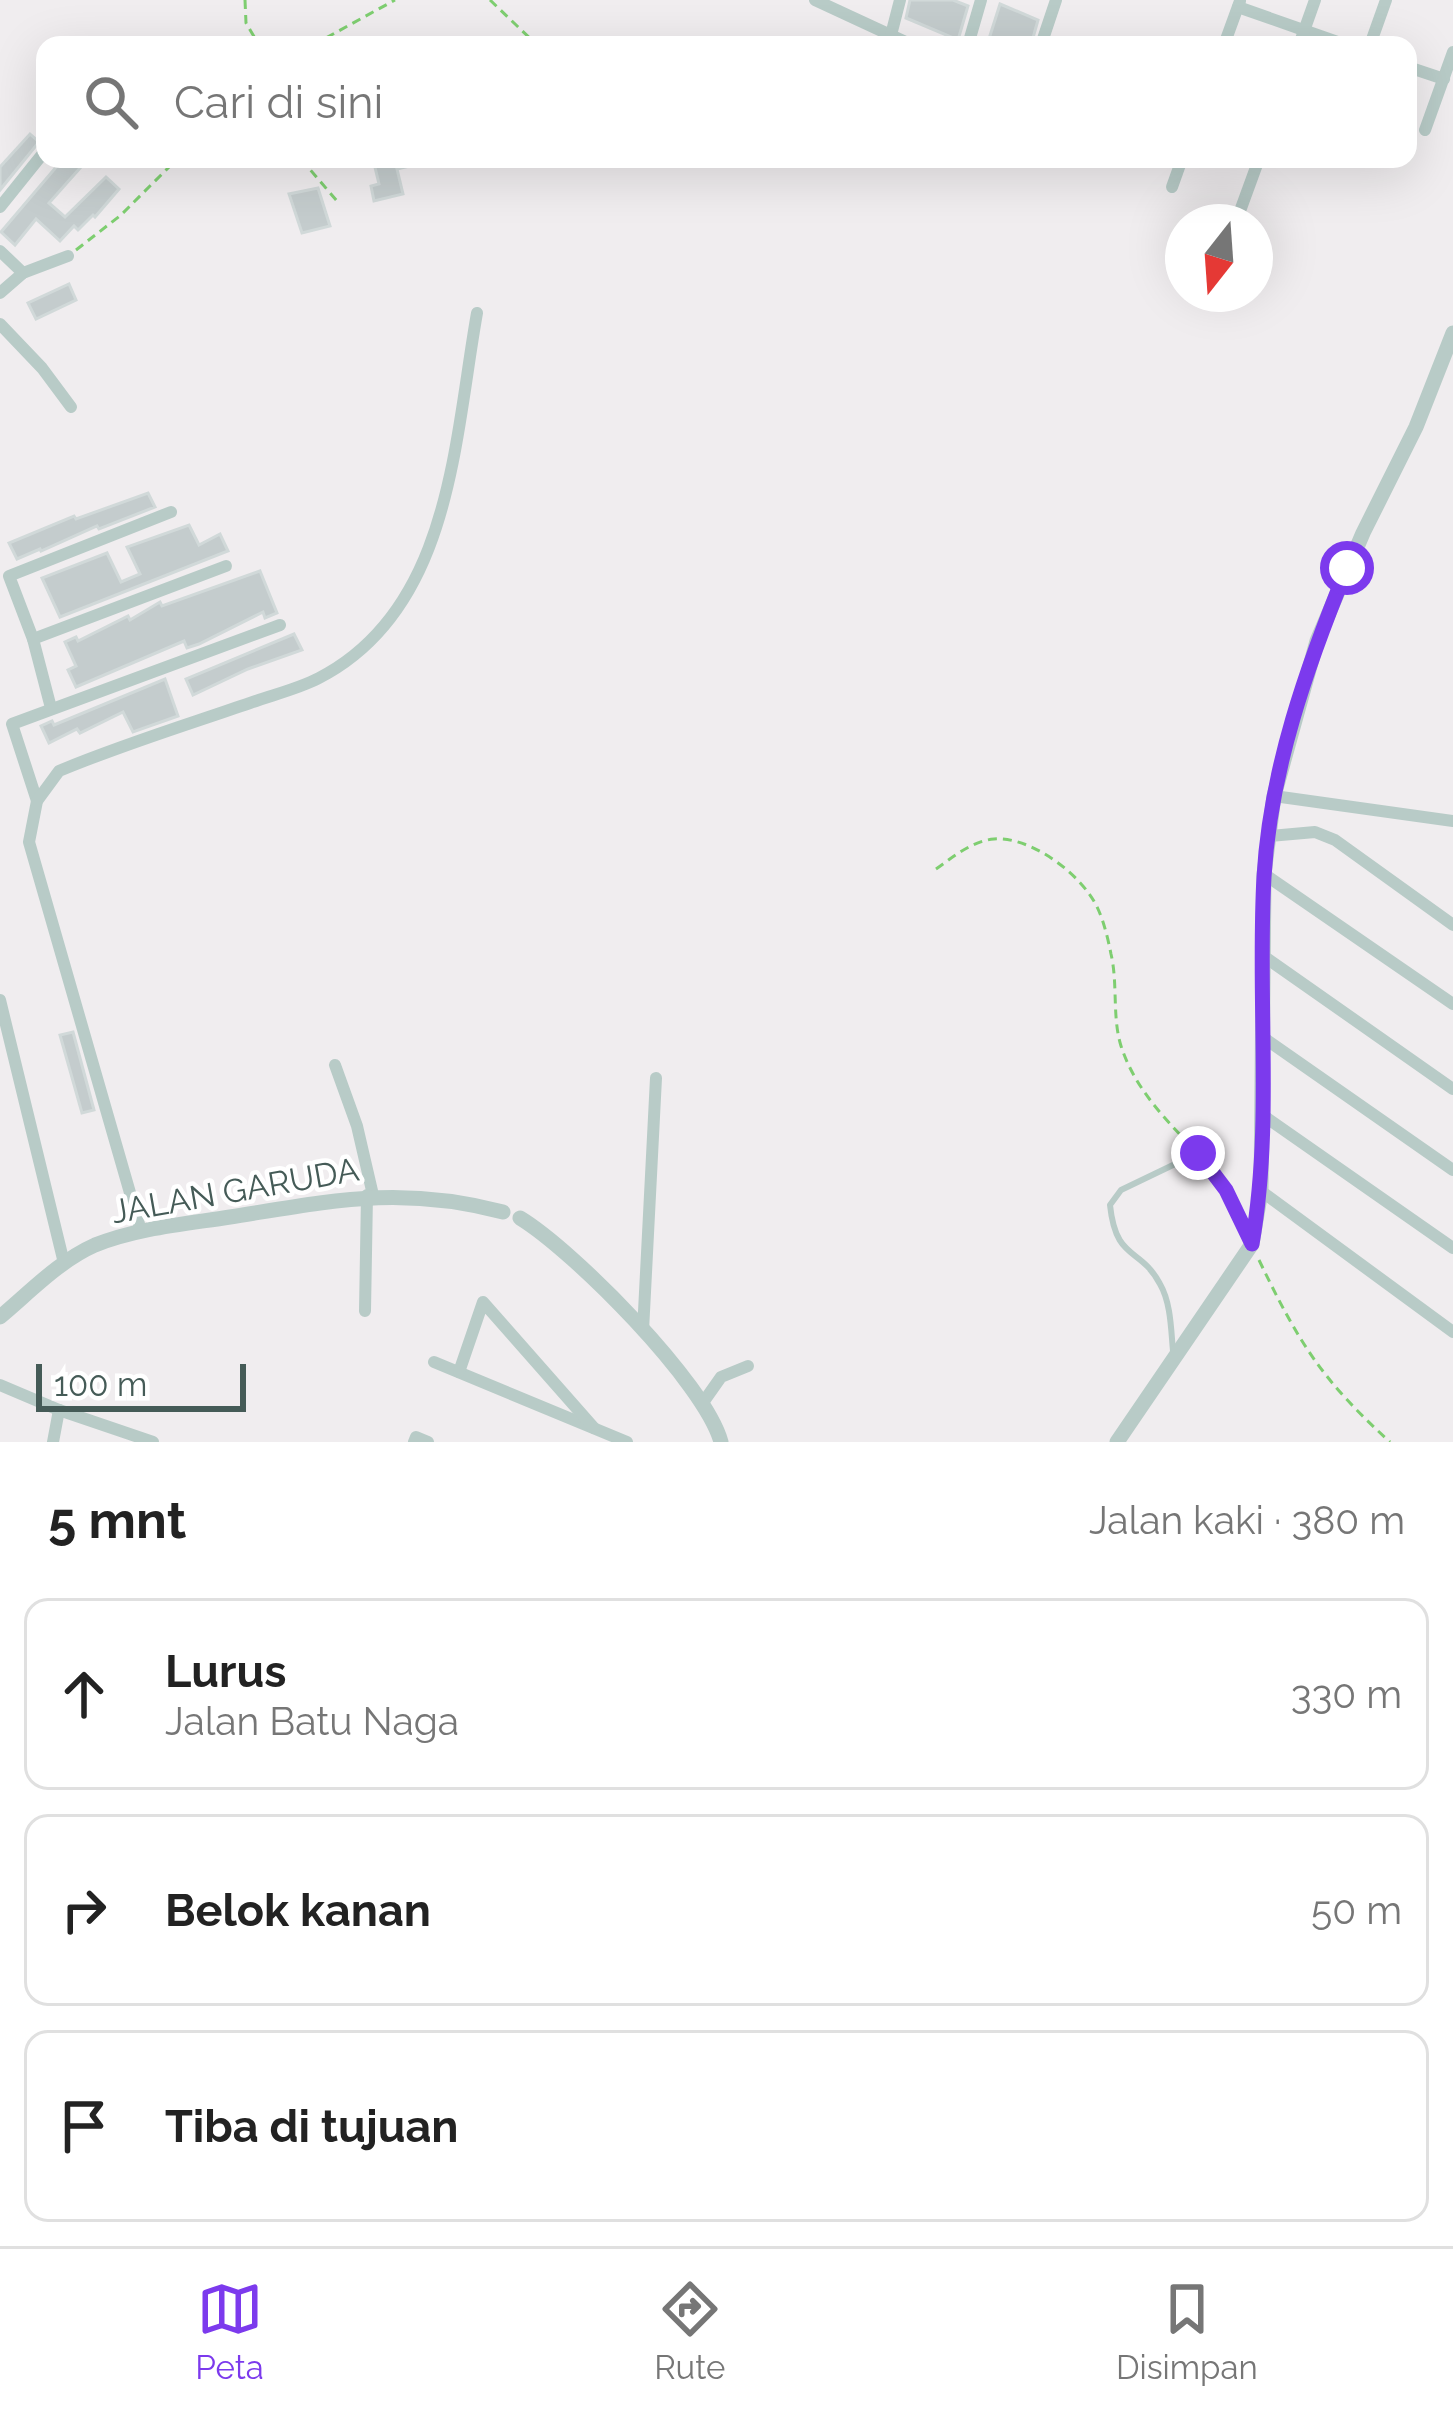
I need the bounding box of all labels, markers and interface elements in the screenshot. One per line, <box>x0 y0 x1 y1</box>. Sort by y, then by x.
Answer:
search box <box>36 36 1417 168</box>
icon: search <box>78 69 144 135</box>
text: Cari di sini <box>174 76 383 129</box>
north arrow <box>1165 204 1273 312</box>
route start <box>1320 541 1374 595</box>
route end <box>1171 1126 1225 1180</box>
street label: JALAN GARUDA <box>108 1150 362 1231</box>
scale bar <box>36 1358 246 1411</box>
text: 100 m <box>54 1365 147 1404</box>
text: 5 mnt <box>48 1490 186 1550</box>
text: Jalan kaki · 380 m <box>1089 1497 1405 1543</box>
text: Lurus <box>165 1645 287 1698</box>
icon: ahead <box>51 1661 117 1727</box>
text: 330 m <box>1291 1671 1402 1717</box>
text: Jalan Batu Naga <box>165 1698 459 1744</box>
icon: right <box>51 1877 117 1943</box>
text: Belok kanan <box>165 1884 431 1937</box>
text: 50 m <box>1311 1887 1402 1933</box>
icon: arrive <box>51 2093 117 2159</box>
text: Tiba di tujuan <box>165 2100 458 2153</box>
tab: Peta <box>195 2276 264 2387</box>
tab: Rute <box>654 2276 725 2387</box>
tab: Disimpan <box>1116 2276 1258 2387</box>

